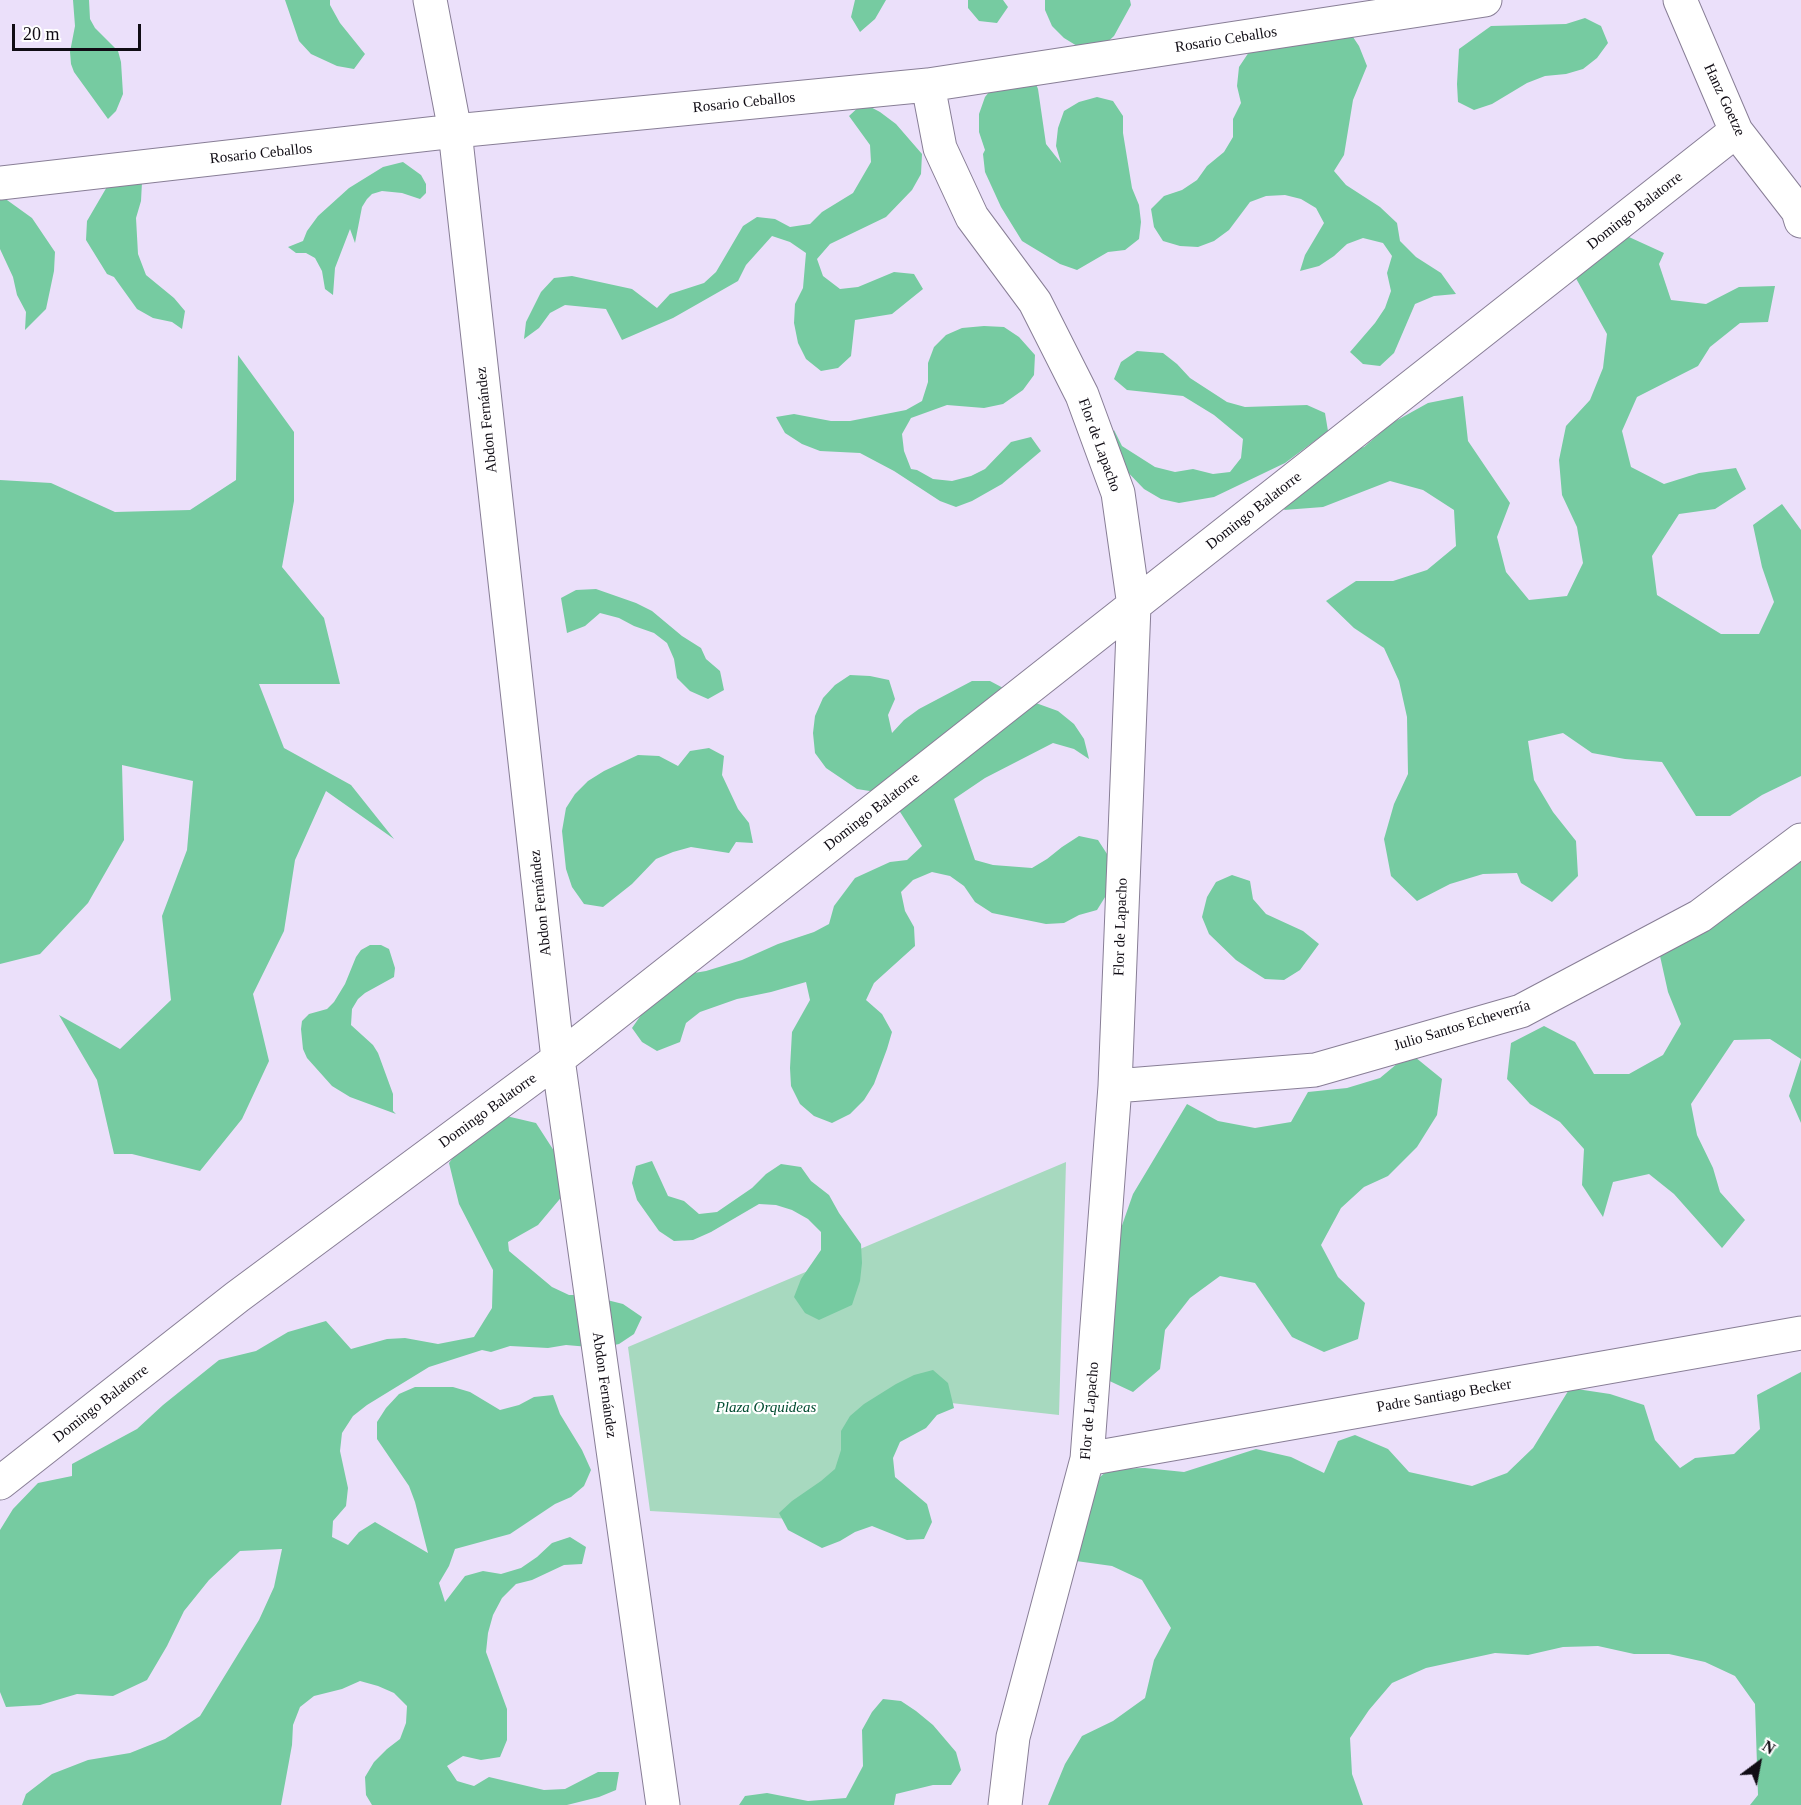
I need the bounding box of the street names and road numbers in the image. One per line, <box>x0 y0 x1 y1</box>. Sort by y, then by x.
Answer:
street label: Rosario Ceballos <box>1174 23 1278 57</box>
street label: Hanz Goetze <box>1699 61 1749 139</box>
street label: Rosario Ceballos <box>692 89 796 117</box>
street label: Rosario Ceballos <box>209 140 313 168</box>
street label: Domingo Balatorre <box>1584 168 1686 254</box>
street label: Abdon Fernández <box>472 366 502 474</box>
street label: Flor de Lapacho <box>1074 396 1124 494</box>
street label: Domingo Balatorre <box>1203 468 1305 554</box>
street label: Domingo Balatorre <box>821 769 923 855</box>
street label: Abdon Fernández <box>526 849 556 957</box>
street label: Flor de Lapacho <box>1110 878 1132 976</box>
street label: Julio Santos Echeverría <box>1392 997 1532 1055</box>
street label: Domingo Balatorre <box>436 1070 540 1152</box>
street label: Abdon Fernández <box>588 1331 620 1439</box>
street label: Domingo Balatorre <box>50 1361 152 1447</box>
street label: Flor de Lapacho <box>1077 1361 1103 1461</box>
street label: Padre Santiago Becker <box>1375 1375 1513 1417</box>

